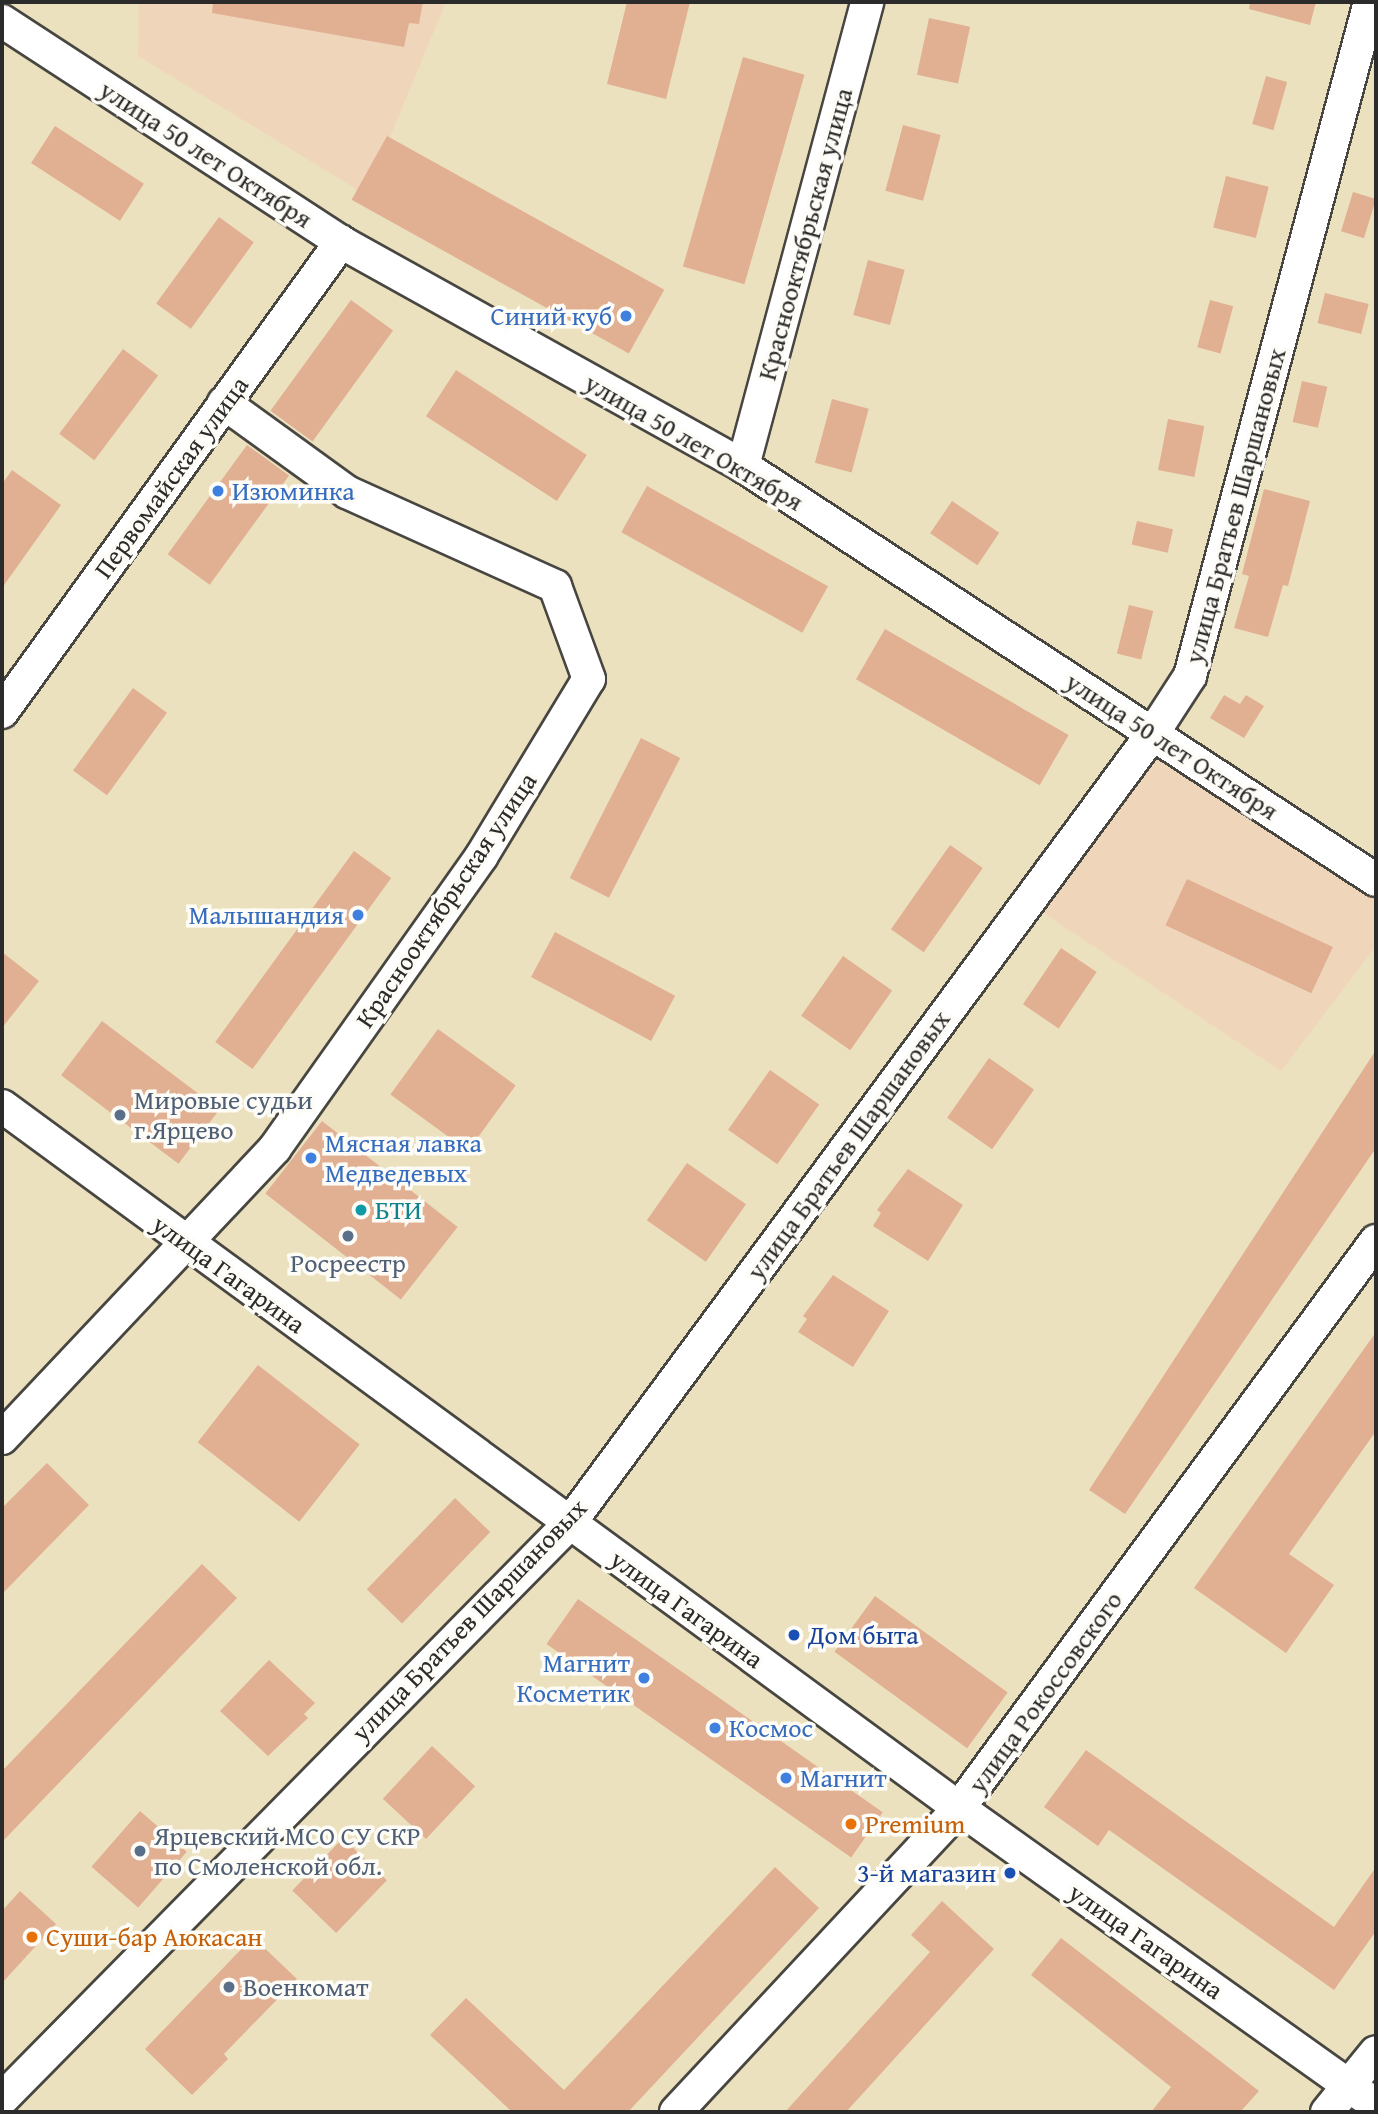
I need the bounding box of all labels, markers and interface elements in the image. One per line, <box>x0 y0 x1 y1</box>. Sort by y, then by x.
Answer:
street label: улица 50 лет Октября <box>94 74 318 234</box>
street label: Краснооктябрьская улица <box>751 85 859 383</box>
place label: Синий куб <box>491 300 612 332</box>
marker: Синий куб <box>618 308 634 324</box>
street label: улица Братьев Шаршановых <box>1178 345 1292 667</box>
street label: улица 50 лет Октября <box>579 367 809 517</box>
street label: Первомайская улица <box>87 370 255 584</box>
place label: Изюминка <box>232 475 355 507</box>
marker: Изюминка <box>210 483 226 499</box>
street label: улица 50 лет Октября <box>1060 666 1284 826</box>
street label: Краснооктябрьская улица <box>349 766 543 1034</box>
place label: Малышандия <box>189 899 344 931</box>
marker: Малышандия <box>350 907 366 923</box>
street label: улица Братьев Шаршановых <box>740 1004 956 1286</box>
place label: Мировые судьи г.Ярцево <box>134 1084 313 1146</box>
marker: Мировые судьи г.Ярцево <box>112 1107 128 1123</box>
place label: Мясная лавка Медведевых <box>325 1127 482 1188</box>
marker: Мясная лавка Медведевых <box>303 1150 319 1166</box>
place label: БТИ <box>375 1194 422 1226</box>
marker: БТИ <box>353 1202 369 1218</box>
street label: улица Гагарина <box>147 1208 311 1340</box>
marker: Росреестр <box>340 1228 356 1244</box>
place label: Росреестр <box>290 1247 406 1279</box>
street label: улица Братьев Шаршановых <box>345 1492 593 1748</box>
street label: улица Гагарина <box>605 1543 769 1675</box>
street label: улица Рокоссовского <box>961 1585 1129 1799</box>
place label: Дом быта <box>808 1619 919 1651</box>
marker: Дом быта <box>786 1627 802 1643</box>
place label: Магнит Косметик <box>517 1647 630 1708</box>
marker: Магнит Косметик <box>636 1670 652 1686</box>
place label: Космос <box>729 1712 813 1744</box>
marker: Космос <box>707 1720 723 1736</box>
place label: Магнит <box>800 1762 887 1794</box>
marker: Магнит <box>778 1770 794 1786</box>
place label: Premium <box>865 1808 965 1840</box>
marker: Premium <box>843 1816 859 1832</box>
place label: Ярцевский МСО СУ СКР по Смоленской обл. <box>154 1820 421 1882</box>
marker: Ярцевский МСО СУ СКР по Смоленской обл. <box>132 1843 148 1859</box>
place label: 3-й магазин <box>857 1857 996 1889</box>
marker: 3-й магазин <box>1002 1865 1018 1881</box>
street label: улица Гагарина <box>1063 1876 1229 2006</box>
place label: Суши-бар Аюкасан <box>46 1921 262 1953</box>
marker: Суши-бар Аюкасан <box>24 1929 40 1945</box>
place label: Военкомат <box>243 1971 369 2003</box>
marker: Военкомат <box>221 1979 237 1995</box>

